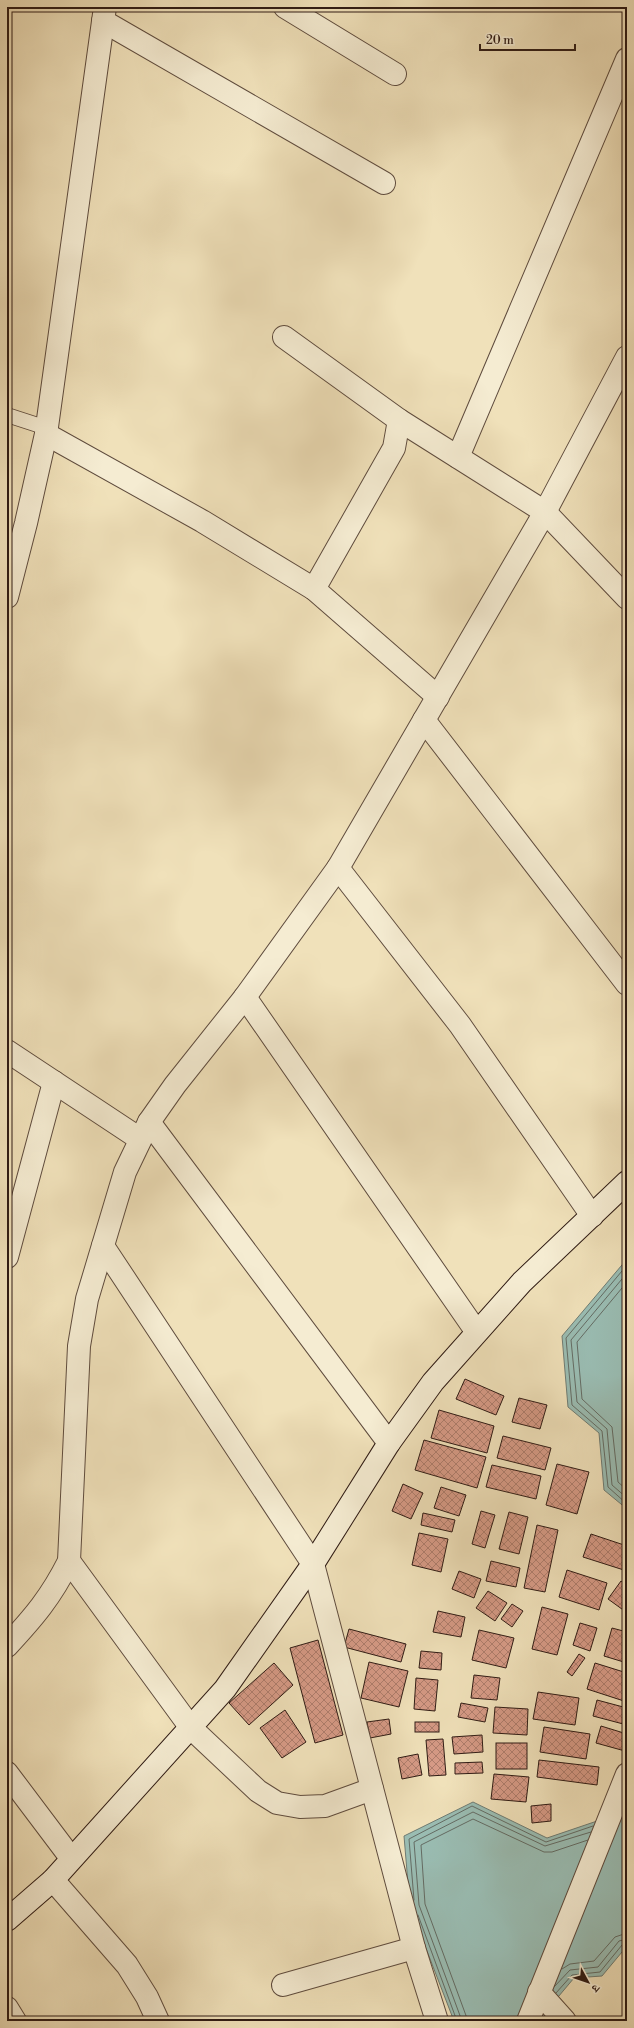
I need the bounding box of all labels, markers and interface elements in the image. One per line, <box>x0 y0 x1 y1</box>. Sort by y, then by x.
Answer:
scale bar <box>480 26 575 52</box>
text: 20 m <box>486 33 514 48</box>
north arrow <box>568 1962 608 2002</box>
text: उ <box>587 1980 603 1995</box>

